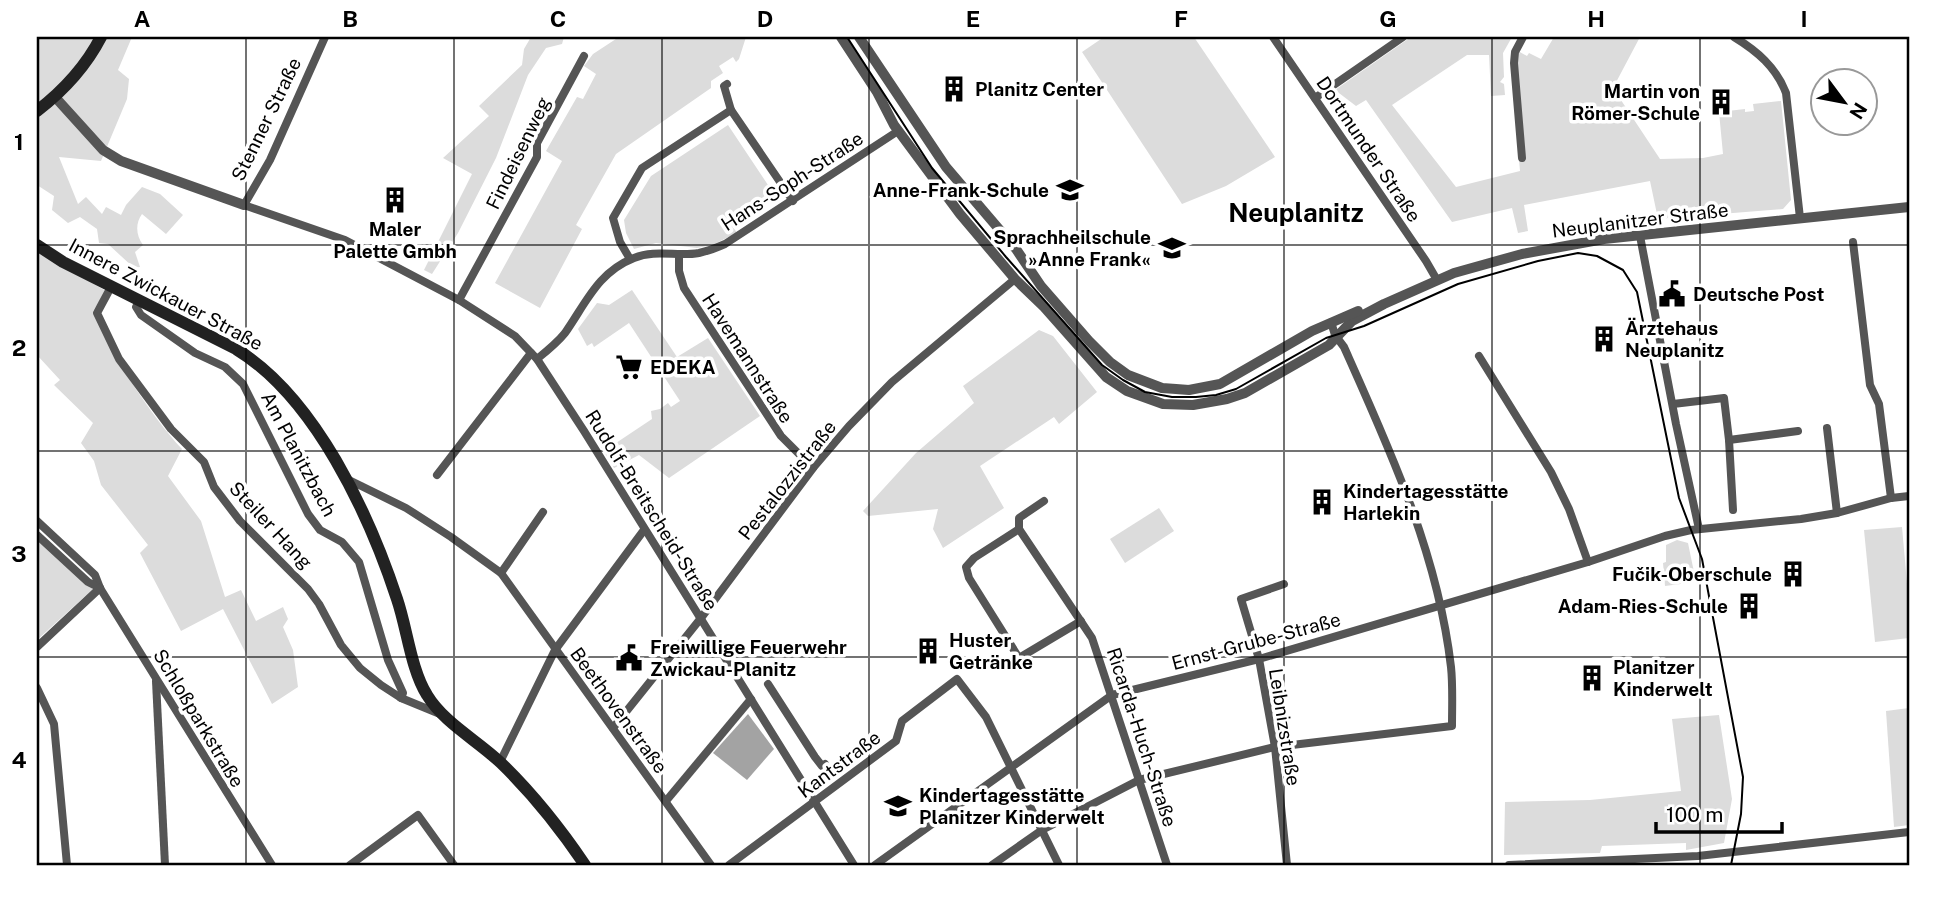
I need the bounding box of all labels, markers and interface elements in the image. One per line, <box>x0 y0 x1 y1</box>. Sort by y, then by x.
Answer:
text: A <box>134 5 151 32</box>
text: B <box>342 5 358 32</box>
text: C <box>550 5 566 32</box>
text: D <box>757 5 773 32</box>
text: E <box>966 5 980 32</box>
text: F <box>1174 5 1188 32</box>
text: G <box>1379 5 1397 32</box>
text: H <box>1587 5 1605 32</box>
text: I <box>1800 5 1808 32</box>
street label: Stenner Straße <box>227 54 305 184</box>
north arrow <box>1810 66 1880 136</box>
street label: Dortmunder Straße <box>1312 72 1426 226</box>
building icon: Planitz Center <box>939 74 969 104</box>
place label: Planitz Center <box>975 78 1104 100</box>
place label: Martin von Römer-Schule <box>1571 80 1700 124</box>
building icon: Martin von Römer-Schule <box>1706 87 1736 117</box>
street label: Findeisenweg <box>481 93 555 213</box>
text: N <box>1845 99 1872 123</box>
street label: Hans-Soph-Straße <box>717 127 867 235</box>
text: 1 <box>14 128 24 155</box>
school or university icon: Anne-Frank-Schule <box>1055 175 1085 205</box>
place label: Anne-Frank-Schule <box>873 179 1049 201</box>
building icon: Maler Palette Gmbh <box>380 185 410 215</box>
district label: Neuplanitz <box>1228 197 1364 228</box>
street label: Neuplanitzer Straße <box>1550 198 1730 242</box>
place label: Maler Palette Gmbh <box>333 218 457 262</box>
place label: Sprachheilschule »Anne Frank« <box>993 226 1151 270</box>
school or university icon: Sprachheilschule »Anne Frank« <box>1157 233 1187 263</box>
street label: Innere Zwickauer Straße <box>65 234 267 354</box>
public building icon: Deutsche Post <box>1657 279 1687 309</box>
place label: Deutsche Post <box>1693 283 1824 305</box>
street label: Havemannstraße <box>698 289 798 427</box>
place label: Ärztehaus Neuplanitz <box>1625 317 1724 361</box>
building icon: Ärztehaus Neuplanitz <box>1589 324 1619 354</box>
text: 2 <box>12 334 26 361</box>
supermarket icon: EDEKA <box>614 352 644 382</box>
place label: EDEKA <box>650 356 716 378</box>
street label: Am Planitzbach <box>257 388 341 520</box>
street label: Rudolf-Breitscheid-Straße <box>581 406 723 614</box>
street label: Pestalozzistraße <box>734 416 840 544</box>
street label: Steiler Hang <box>225 477 317 573</box>
place label: Kindertagesstätte Harlekin <box>1343 480 1509 524</box>
building icon: Kindertagesstätte Harlekin <box>1307 487 1337 517</box>
text: 3 <box>11 540 27 567</box>
building icon: Fučik-Oberschule <box>1778 559 1808 589</box>
place label: Fučik-Oberschule <box>1612 563 1772 585</box>
building icon: Adam-Ries-Schule <box>1734 591 1764 621</box>
place label: Adam-Ries-Schule <box>1558 595 1728 617</box>
street label: Ernst-Grube-Straße <box>1169 608 1343 674</box>
place label: Huster Getränke <box>949 629 1033 673</box>
place label: Freiwillige Feuerwehr Zwickau-Planitz <box>650 636 847 680</box>
building icon: Huster Getränke <box>913 636 943 666</box>
street label: Beethovenstraße <box>566 643 672 777</box>
public building icon: Freiwillige Feuerwehr Zwickau-Planitz <box>614 643 644 673</box>
street label: Schloßparkstraße <box>149 645 249 791</box>
street label: Ricarda-Huch-Straße <box>1103 645 1181 829</box>
place label: Planitzer Kinderwelt <box>1613 656 1713 700</box>
building icon: Planitzer Kinderwelt <box>1577 663 1607 693</box>
street label: Leibnizstraße <box>1265 667 1305 787</box>
street label: Kantstraße <box>793 726 885 802</box>
text: 4 <box>11 746 27 773</box>
place label: Kindertagesstätte Planitzer Kinderwelt <box>919 784 1105 828</box>
scale bar <box>1656 790 1782 834</box>
school or university icon: Kindertagesstätte Planitzer Kinderwelt <box>883 791 913 821</box>
text: 100 m <box>1666 802 1723 827</box>

